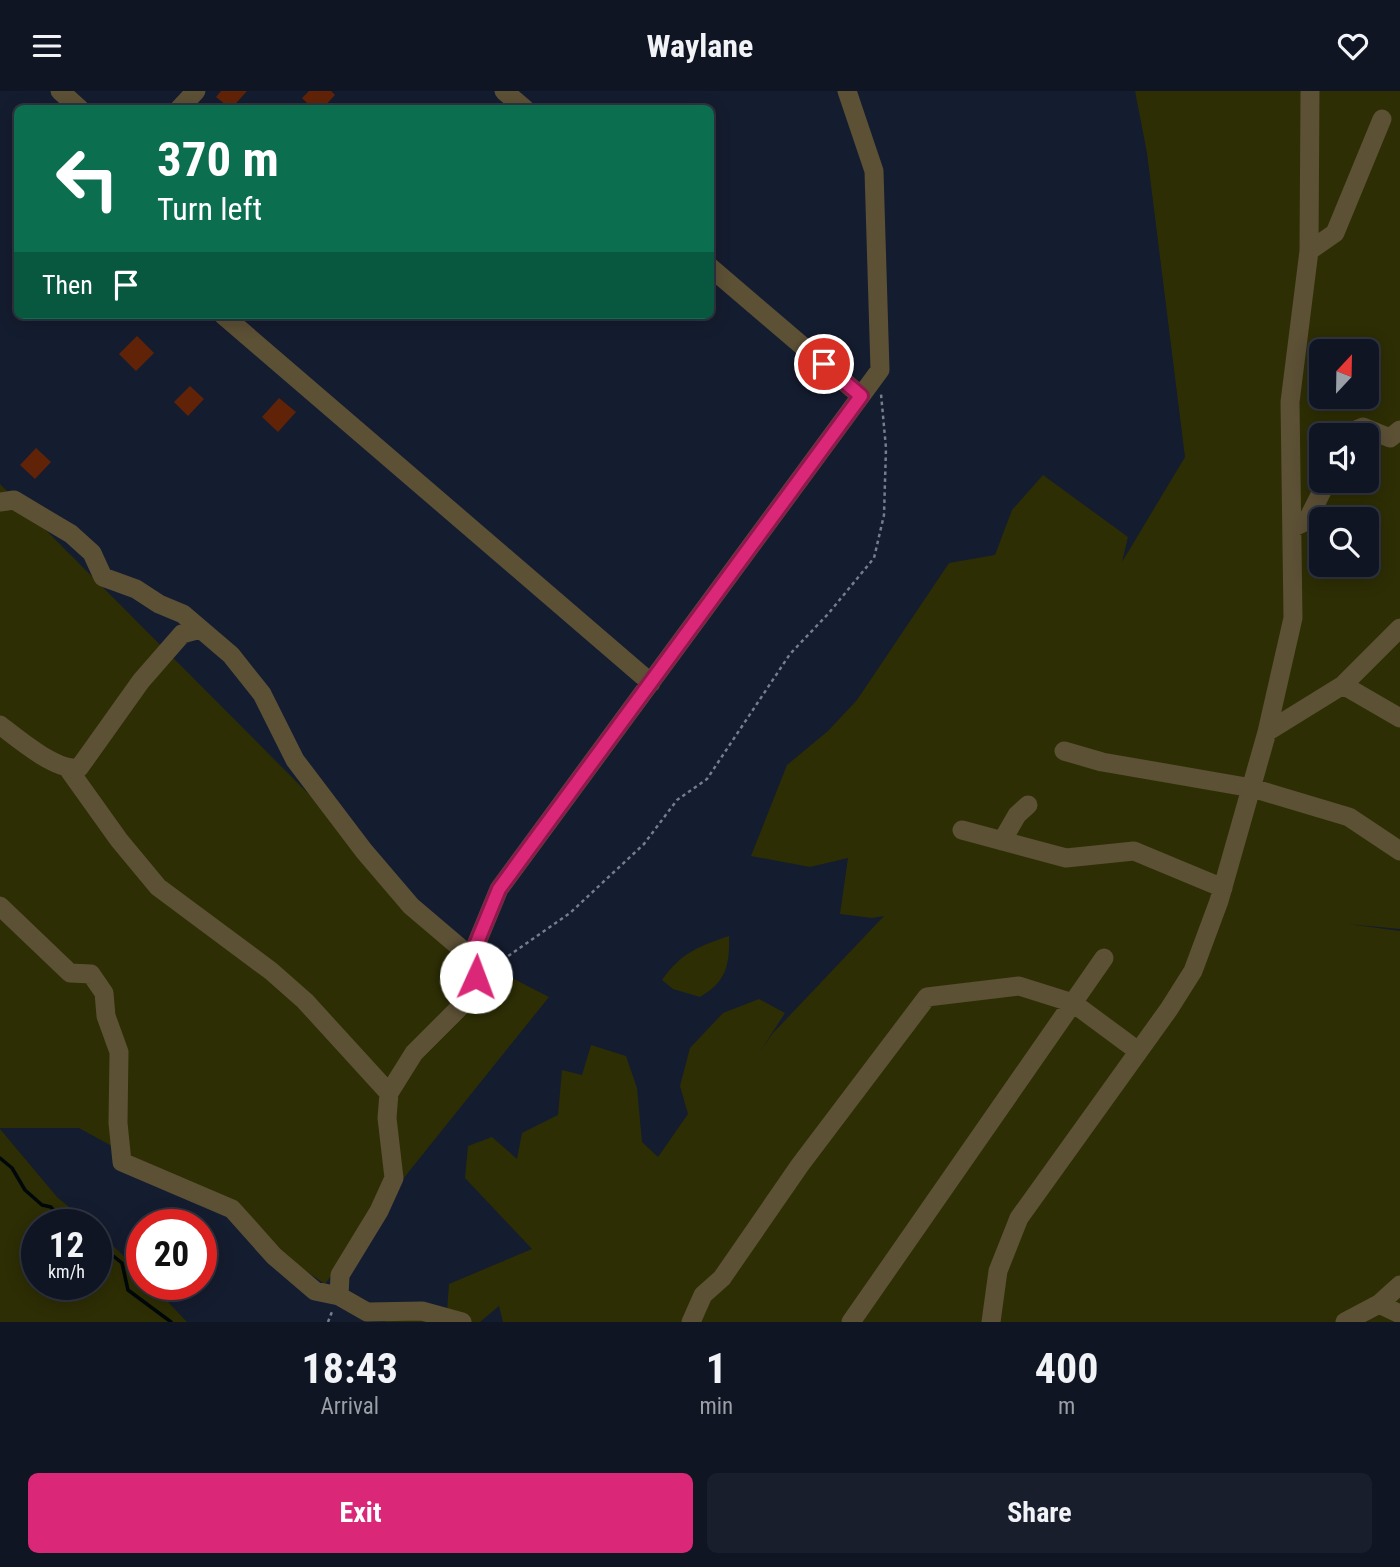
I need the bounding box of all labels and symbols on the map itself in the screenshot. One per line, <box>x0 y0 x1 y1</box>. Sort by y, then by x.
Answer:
pin <box>794 334 854 394</box>
north arrow <box>1309 339 1379 409</box>
position arrow <box>439 940 513 1014</box>
speed limit sign: 20 <box>126 1209 217 1300</box>

